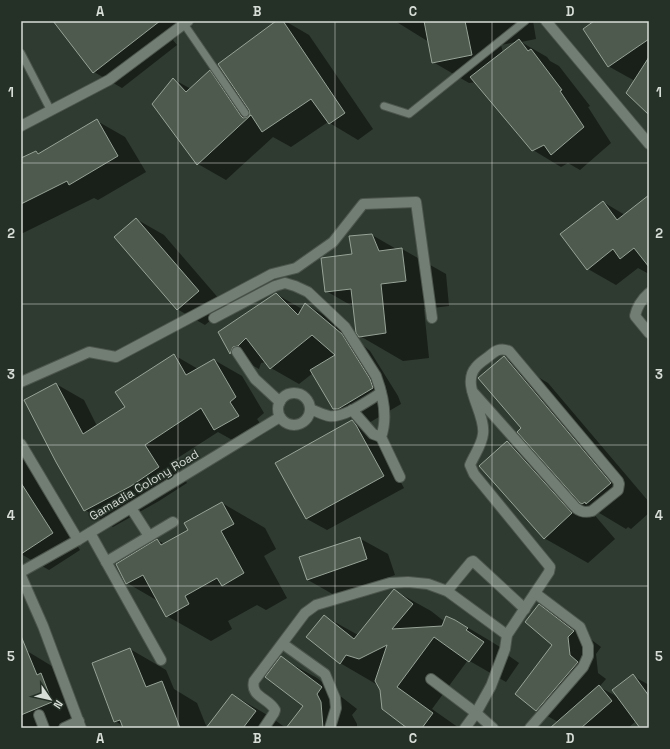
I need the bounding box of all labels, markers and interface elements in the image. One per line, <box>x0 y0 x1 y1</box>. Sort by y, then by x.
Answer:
text: A <box>96 3 105 20</box>
text: B <box>253 3 262 20</box>
text: C <box>409 3 417 20</box>
text: D <box>566 3 575 20</box>
text: 1 <box>8 84 14 101</box>
text: 1 <box>656 84 662 101</box>
text: 2 <box>7 225 15 242</box>
text: 2 <box>655 225 663 242</box>
text: 3 <box>7 366 15 383</box>
text: 3 <box>655 366 663 383</box>
street label: Gamadia Colony Road <box>86 446 202 524</box>
text: 4 <box>7 507 15 524</box>
text: 4 <box>655 507 663 524</box>
text: 5 <box>7 648 15 665</box>
text: 5 <box>655 648 663 665</box>
north arrow <box>30 679 70 719</box>
text: N <box>50 698 66 712</box>
text: A <box>96 730 105 747</box>
text: B <box>253 730 262 747</box>
text: C <box>409 730 417 747</box>
text: D <box>566 730 575 747</box>

